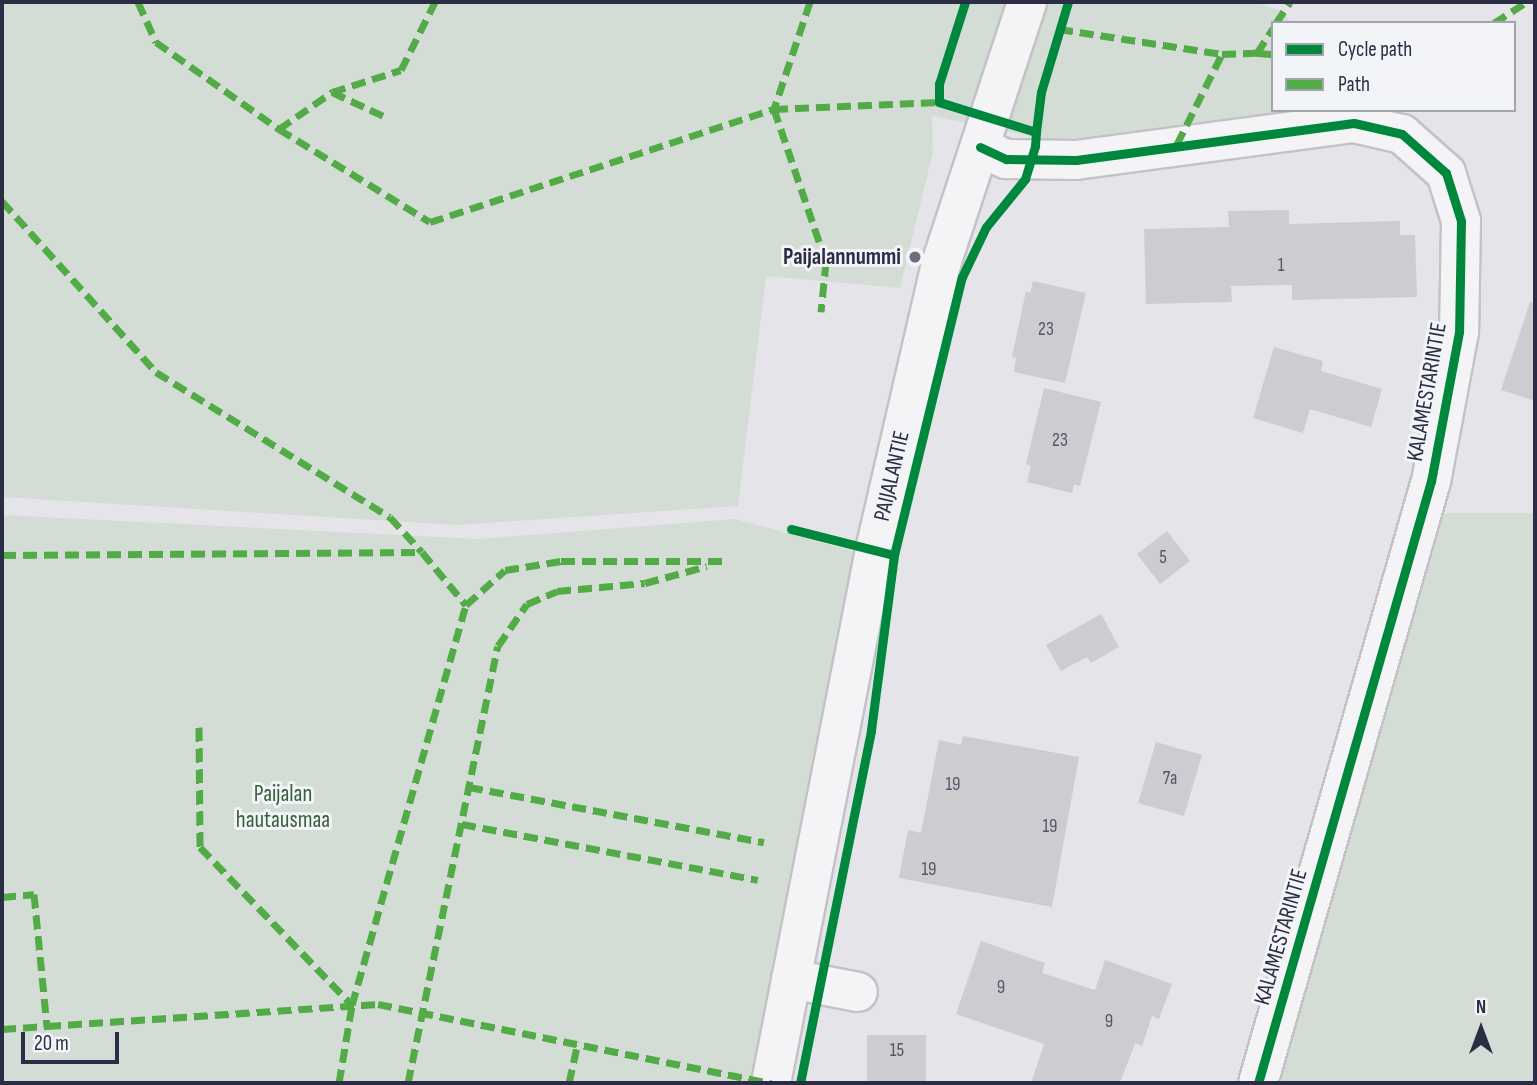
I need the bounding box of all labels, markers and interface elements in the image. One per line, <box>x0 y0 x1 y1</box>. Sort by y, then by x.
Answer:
legend <box>1271 21 1516 112</box>
text: Cycle path <box>1338 37 1412 62</box>
text: Path <box>1338 72 1370 97</box>
place label: Paijalannummi <box>783 243 901 271</box>
marker: Paijalannummi <box>907 249 923 265</box>
house number: 1 <box>1278 255 1284 277</box>
house number: 23 <box>1038 319 1054 341</box>
street label: KALAMESTARINTIE <box>1401 320 1453 464</box>
street label: PAIJALANTIE <box>868 428 916 524</box>
house number: 23 <box>1052 430 1068 452</box>
house number: 5 <box>1159 547 1167 569</box>
house number: 7a <box>1163 768 1177 790</box>
house number: 19 <box>945 774 961 796</box>
park label: Paijalan hautausmaa <box>236 780 330 834</box>
house number: 19 <box>1042 816 1058 838</box>
house number: 19 <box>921 859 937 881</box>
street label: KALAMESTARINTIE <box>1248 866 1314 1008</box>
house number: 9 <box>997 977 1005 999</box>
north arrow <box>1446 994 1516 1064</box>
text: N <box>1476 996 1486 1019</box>
house number: 9 <box>1105 1011 1113 1033</box>
scale bar <box>24 1018 122 1062</box>
text: 20 m <box>34 1031 69 1056</box>
house number: 15 <box>890 1040 904 1062</box>

